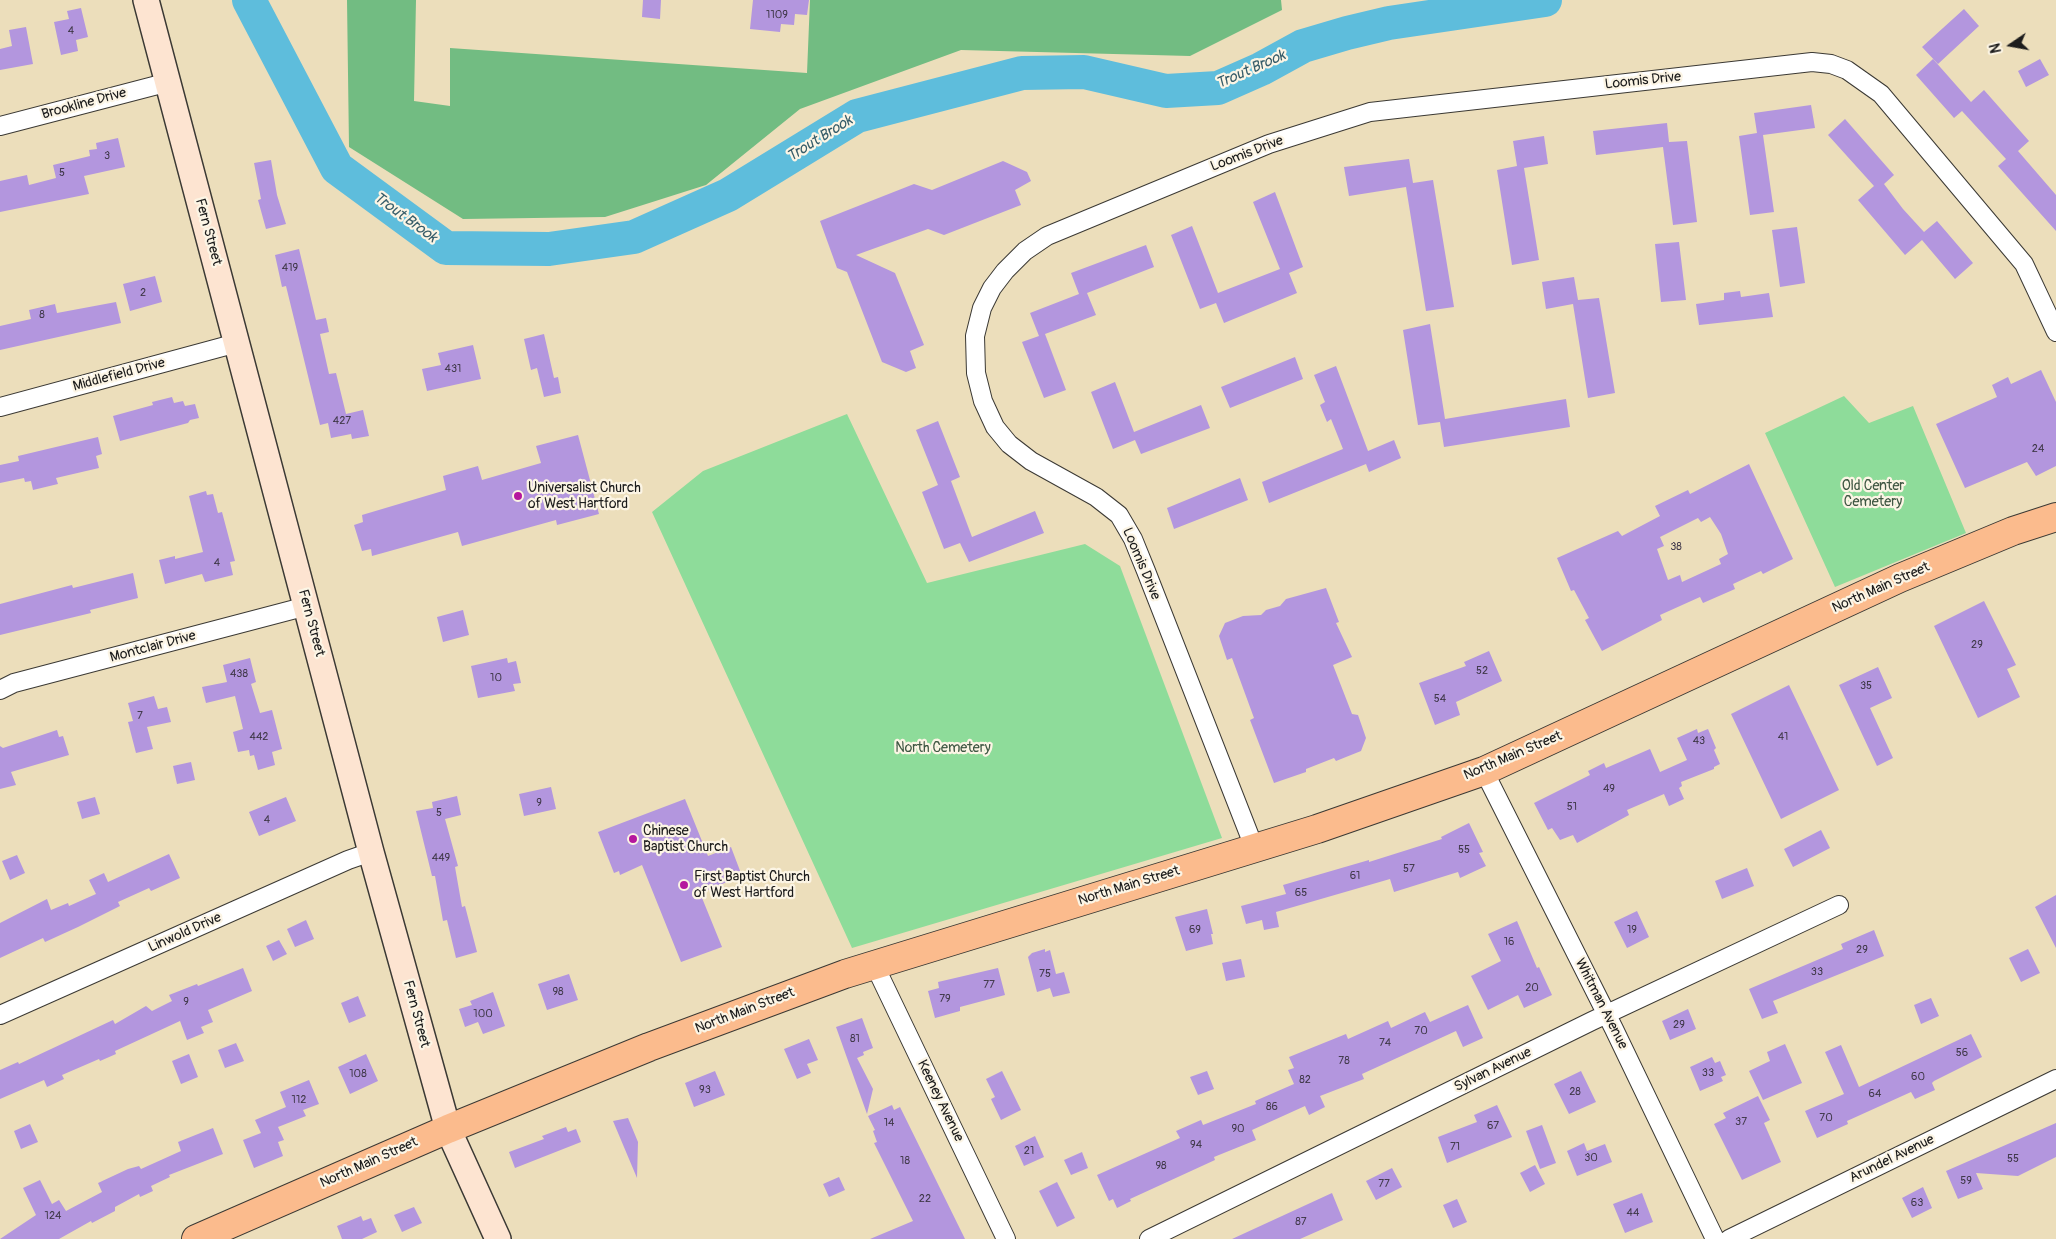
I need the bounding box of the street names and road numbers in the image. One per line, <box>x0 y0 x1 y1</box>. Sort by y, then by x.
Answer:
street label: Loomis Drive <box>1604 69 1682 93</box>
street label: Brookline Drive <box>40 85 128 123</box>
street label: Loomis Drive <box>1208 132 1286 176</box>
street label: Fern Street <box>191 197 225 267</box>
street label: Middlefield Drive <box>71 355 167 395</box>
street label: Loomis Drive <box>1118 525 1164 603</box>
street label: North Main Street <box>1830 559 1932 617</box>
street label: Fern Street <box>294 588 328 658</box>
street label: Montclair Drive <box>108 627 198 667</box>
street label: North Main Street <box>1461 728 1565 784</box>
street label: North Main Street <box>1076 863 1182 909</box>
street label: Linwold Drive <box>146 909 224 957</box>
street label: Whitman Avenue <box>1571 956 1631 1052</box>
street label: Fern Street <box>399 979 433 1049</box>
street label: North Main Street <box>693 984 797 1038</box>
street label: Sylvan Avenue <box>1452 1044 1534 1096</box>
street label: Keeney Avenue <box>913 1057 967 1145</box>
street label: Arundel Avenue <box>1847 1131 1937 1187</box>
street label: North Main Street <box>318 1134 420 1192</box>

